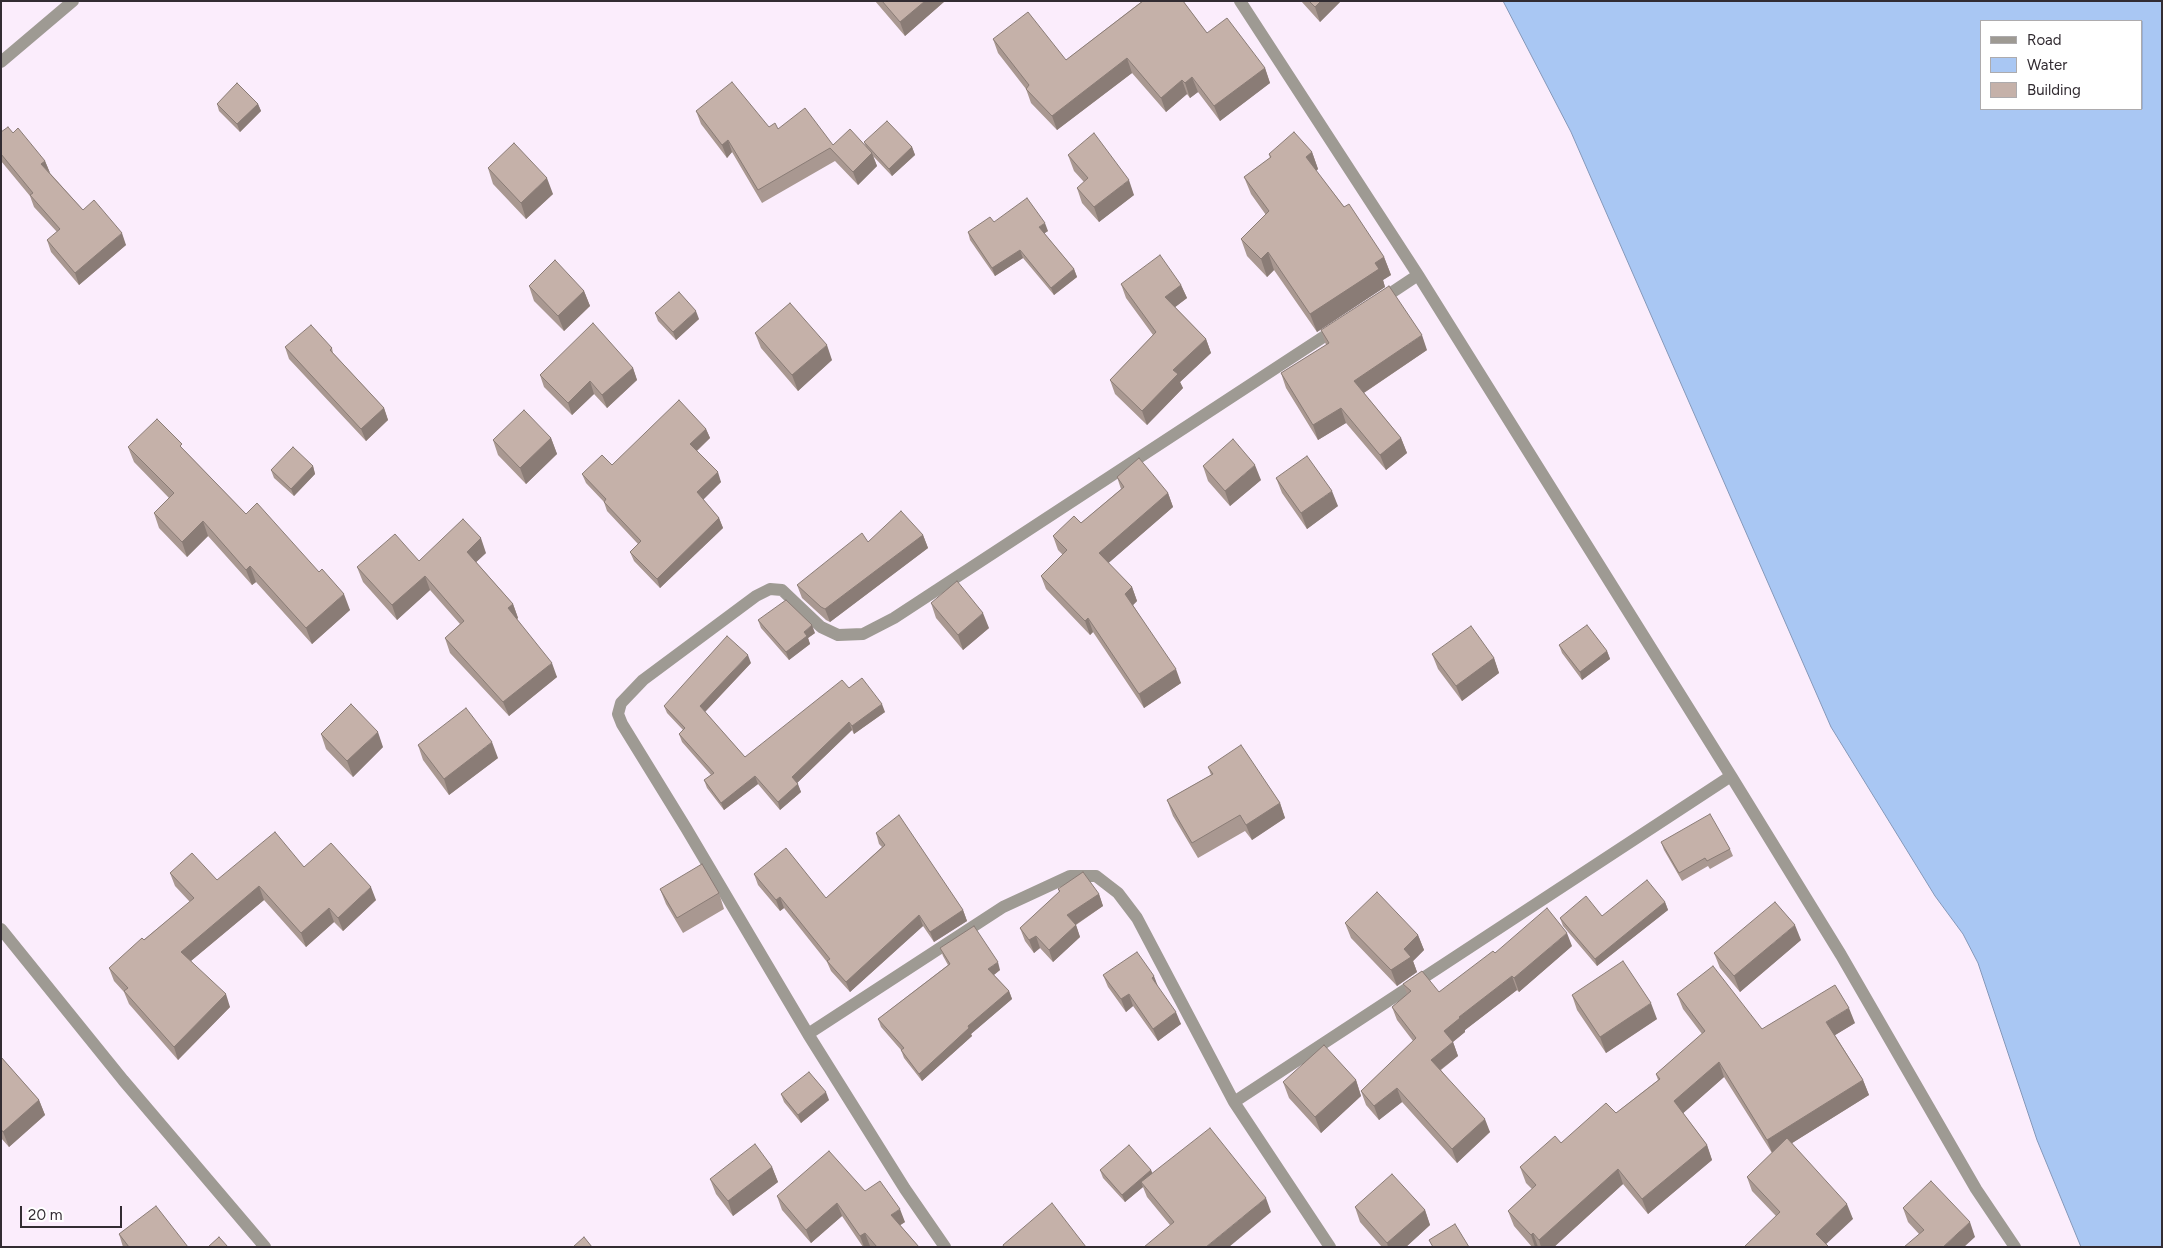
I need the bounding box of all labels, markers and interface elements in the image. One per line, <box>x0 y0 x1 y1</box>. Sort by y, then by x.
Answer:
legend <box>1980 20 2143 110</box>
text: Road <box>2027 31 2062 49</box>
text: Water <box>2027 56 2067 74</box>
text: Building <box>2027 81 2081 99</box>
scale bar <box>22 1196 125 1228</box>
text: 20 m <box>28 1206 62 1224</box>

